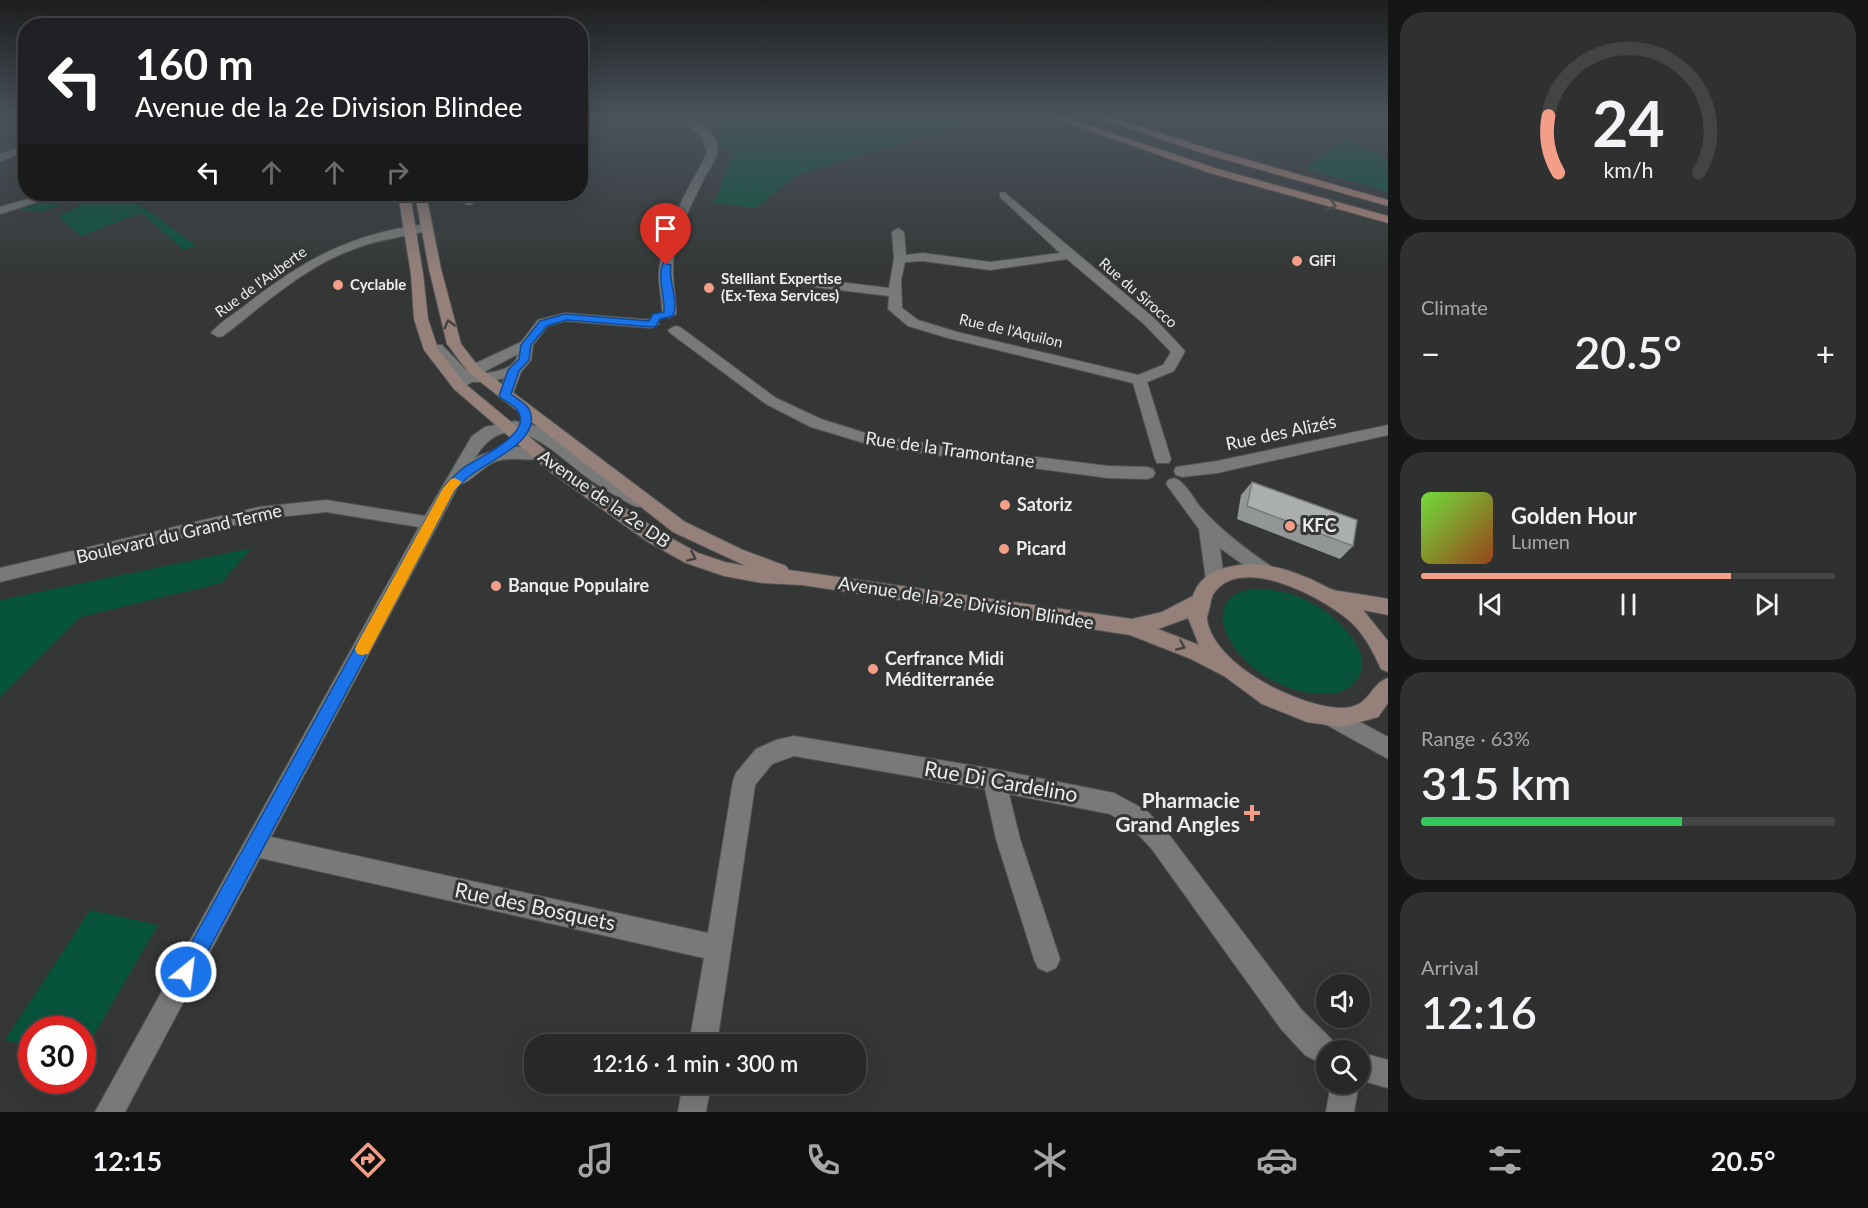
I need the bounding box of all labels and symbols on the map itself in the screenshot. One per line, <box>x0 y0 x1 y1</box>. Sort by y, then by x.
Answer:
one-way arrow <box>1326 197 1336 210</box>
pin <box>640 203 691 265</box>
street label: Rue de l'Auberte <box>211 242 310 320</box>
place label: GiFi <box>1309 251 1336 269</box>
street label: Rue du Sirocco <box>1096 253 1181 331</box>
marker: GiFi <box>1290 254 1304 268</box>
place label: Stelliant Expertise (Ex-Texa Services) <box>721 269 842 304</box>
place label: Cyclable <box>350 275 406 293</box>
marker: Cyclable <box>331 278 345 292</box>
marker: Stelliant Expertise (Ex-Texa Services) <box>702 281 716 295</box>
street label: Rue de l'Aquilon <box>958 309 1065 351</box>
one-way arrow <box>444 319 456 329</box>
street label: Rue des Alizés <box>1224 410 1338 454</box>
street label: Rue de la Tramontane <box>864 426 1036 472</box>
street label: Avenue de la 2e DB <box>534 444 675 552</box>
place label: Satoriz <box>1017 493 1072 515</box>
marker: Satoriz <box>998 498 1012 512</box>
street label: Boulevard du Grand Terme <box>74 499 284 567</box>
place label: KFC <box>1302 514 1336 536</box>
marker: KFC <box>1283 519 1297 533</box>
place label: Picard <box>1016 537 1066 559</box>
marker: Picard <box>997 542 1011 556</box>
one-way arrow <box>686 550 697 562</box>
street label: Avenue de la 2e Division Blindee <box>837 571 1095 633</box>
place label: Banque Populaire <box>508 574 649 596</box>
marker: Banque Populaire <box>489 579 503 593</box>
one-way arrow <box>1174 638 1185 650</box>
place label: Cerfrance Midi Méditerranée <box>885 647 1004 690</box>
marker: Cerfrance Midi Méditerranée <box>866 662 880 676</box>
street label: Rue Di Cardelino <box>923 755 1080 806</box>
place label: Pharmacie Grand Angles <box>1115 787 1240 836</box>
marker: Pharmacie Grand Angles <box>1245 806 1259 820</box>
street label: Rue des Bosquets <box>453 876 618 935</box>
position arrow <box>154 940 218 1004</box>
speed limit sign: 30 <box>18 1016 96 1094</box>

